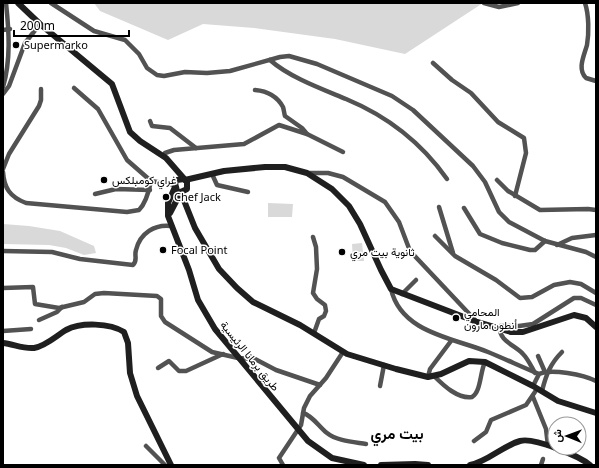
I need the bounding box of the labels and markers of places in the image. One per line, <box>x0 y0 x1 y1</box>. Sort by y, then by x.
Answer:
place label: Supermarko <box>24 37 88 52</box>
marker: Supermarko <box>11 40 21 50</box>
place label: غراي كومبلكس <box>112 172 177 190</box>
marker: غراي كومبلكس <box>99 175 109 185</box>
place label: Chef Jack <box>174 189 221 204</box>
marker: Chef Jack <box>161 192 171 202</box>
place label: Focal Point <box>171 242 227 257</box>
place label: ثانوية بيت مري <box>350 244 415 262</box>
marker: Focal Point <box>158 245 168 255</box>
marker: ثانوية بيت مري <box>337 247 347 257</box>
place label: المحامي أنطون مارون <box>464 304 517 332</box>
marker: المحامي أنطون مارون <box>451 313 461 323</box>

